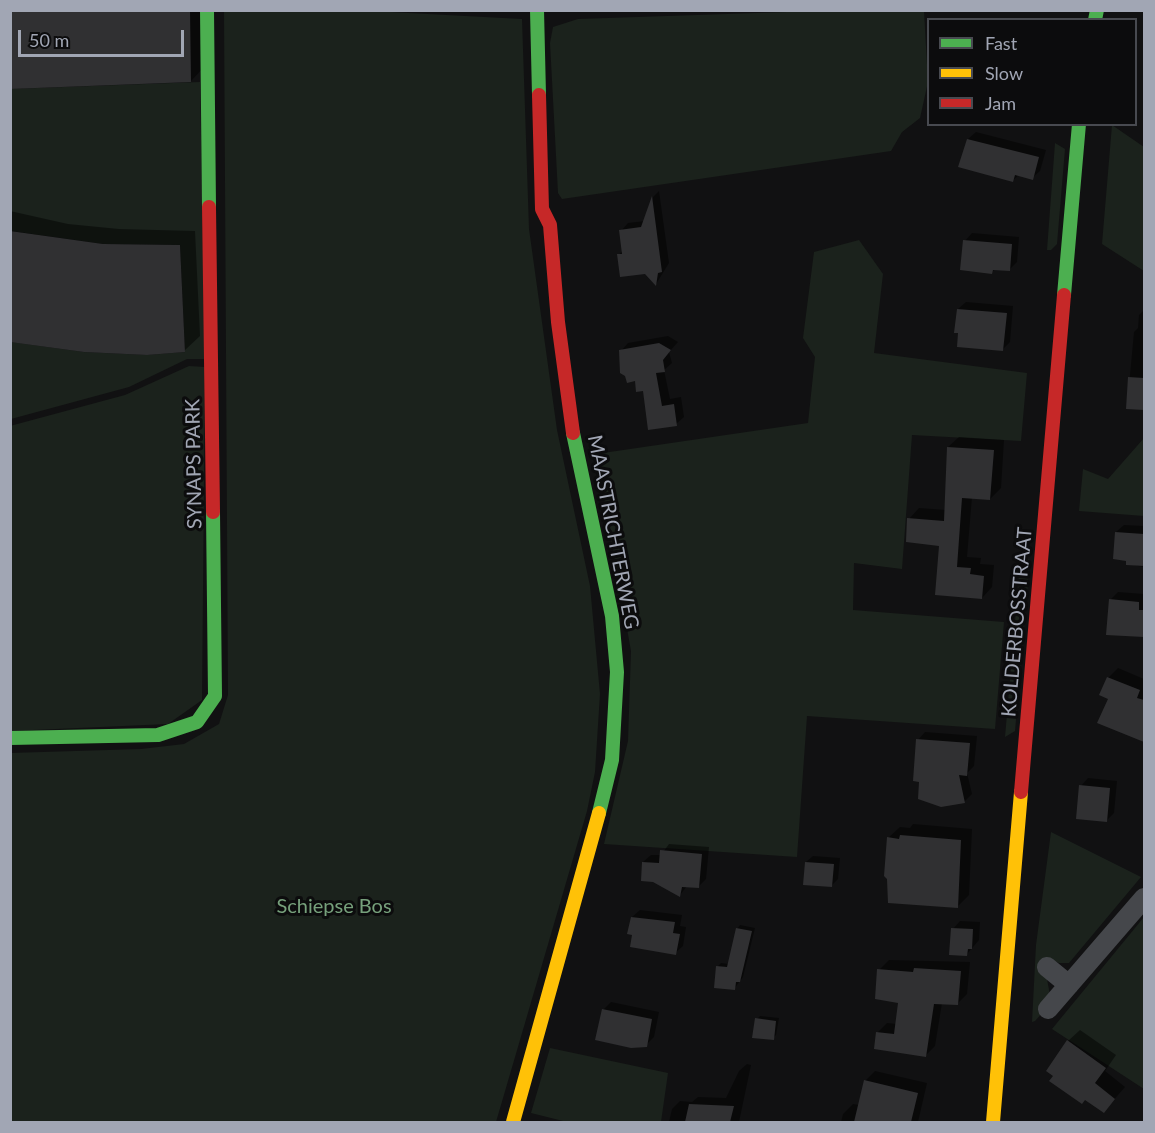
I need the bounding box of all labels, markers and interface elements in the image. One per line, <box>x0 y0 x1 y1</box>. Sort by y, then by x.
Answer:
scale bar <box>21 18 188 56</box>
legend <box>927 18 1137 126</box>
text: 50 m <box>29 29 69 51</box>
text: Fast <box>985 32 1017 54</box>
text: Slow <box>985 62 1023 84</box>
text: Jam <box>985 92 1016 114</box>
street label: SYNAPS PARK <box>181 399 207 529</box>
street label: MAASTRICHTERWEG <box>582 433 644 631</box>
street label: KOLDERBOSSTRAAT <box>997 526 1037 718</box>
park label: Schiepse Bos <box>276 895 392 919</box>

